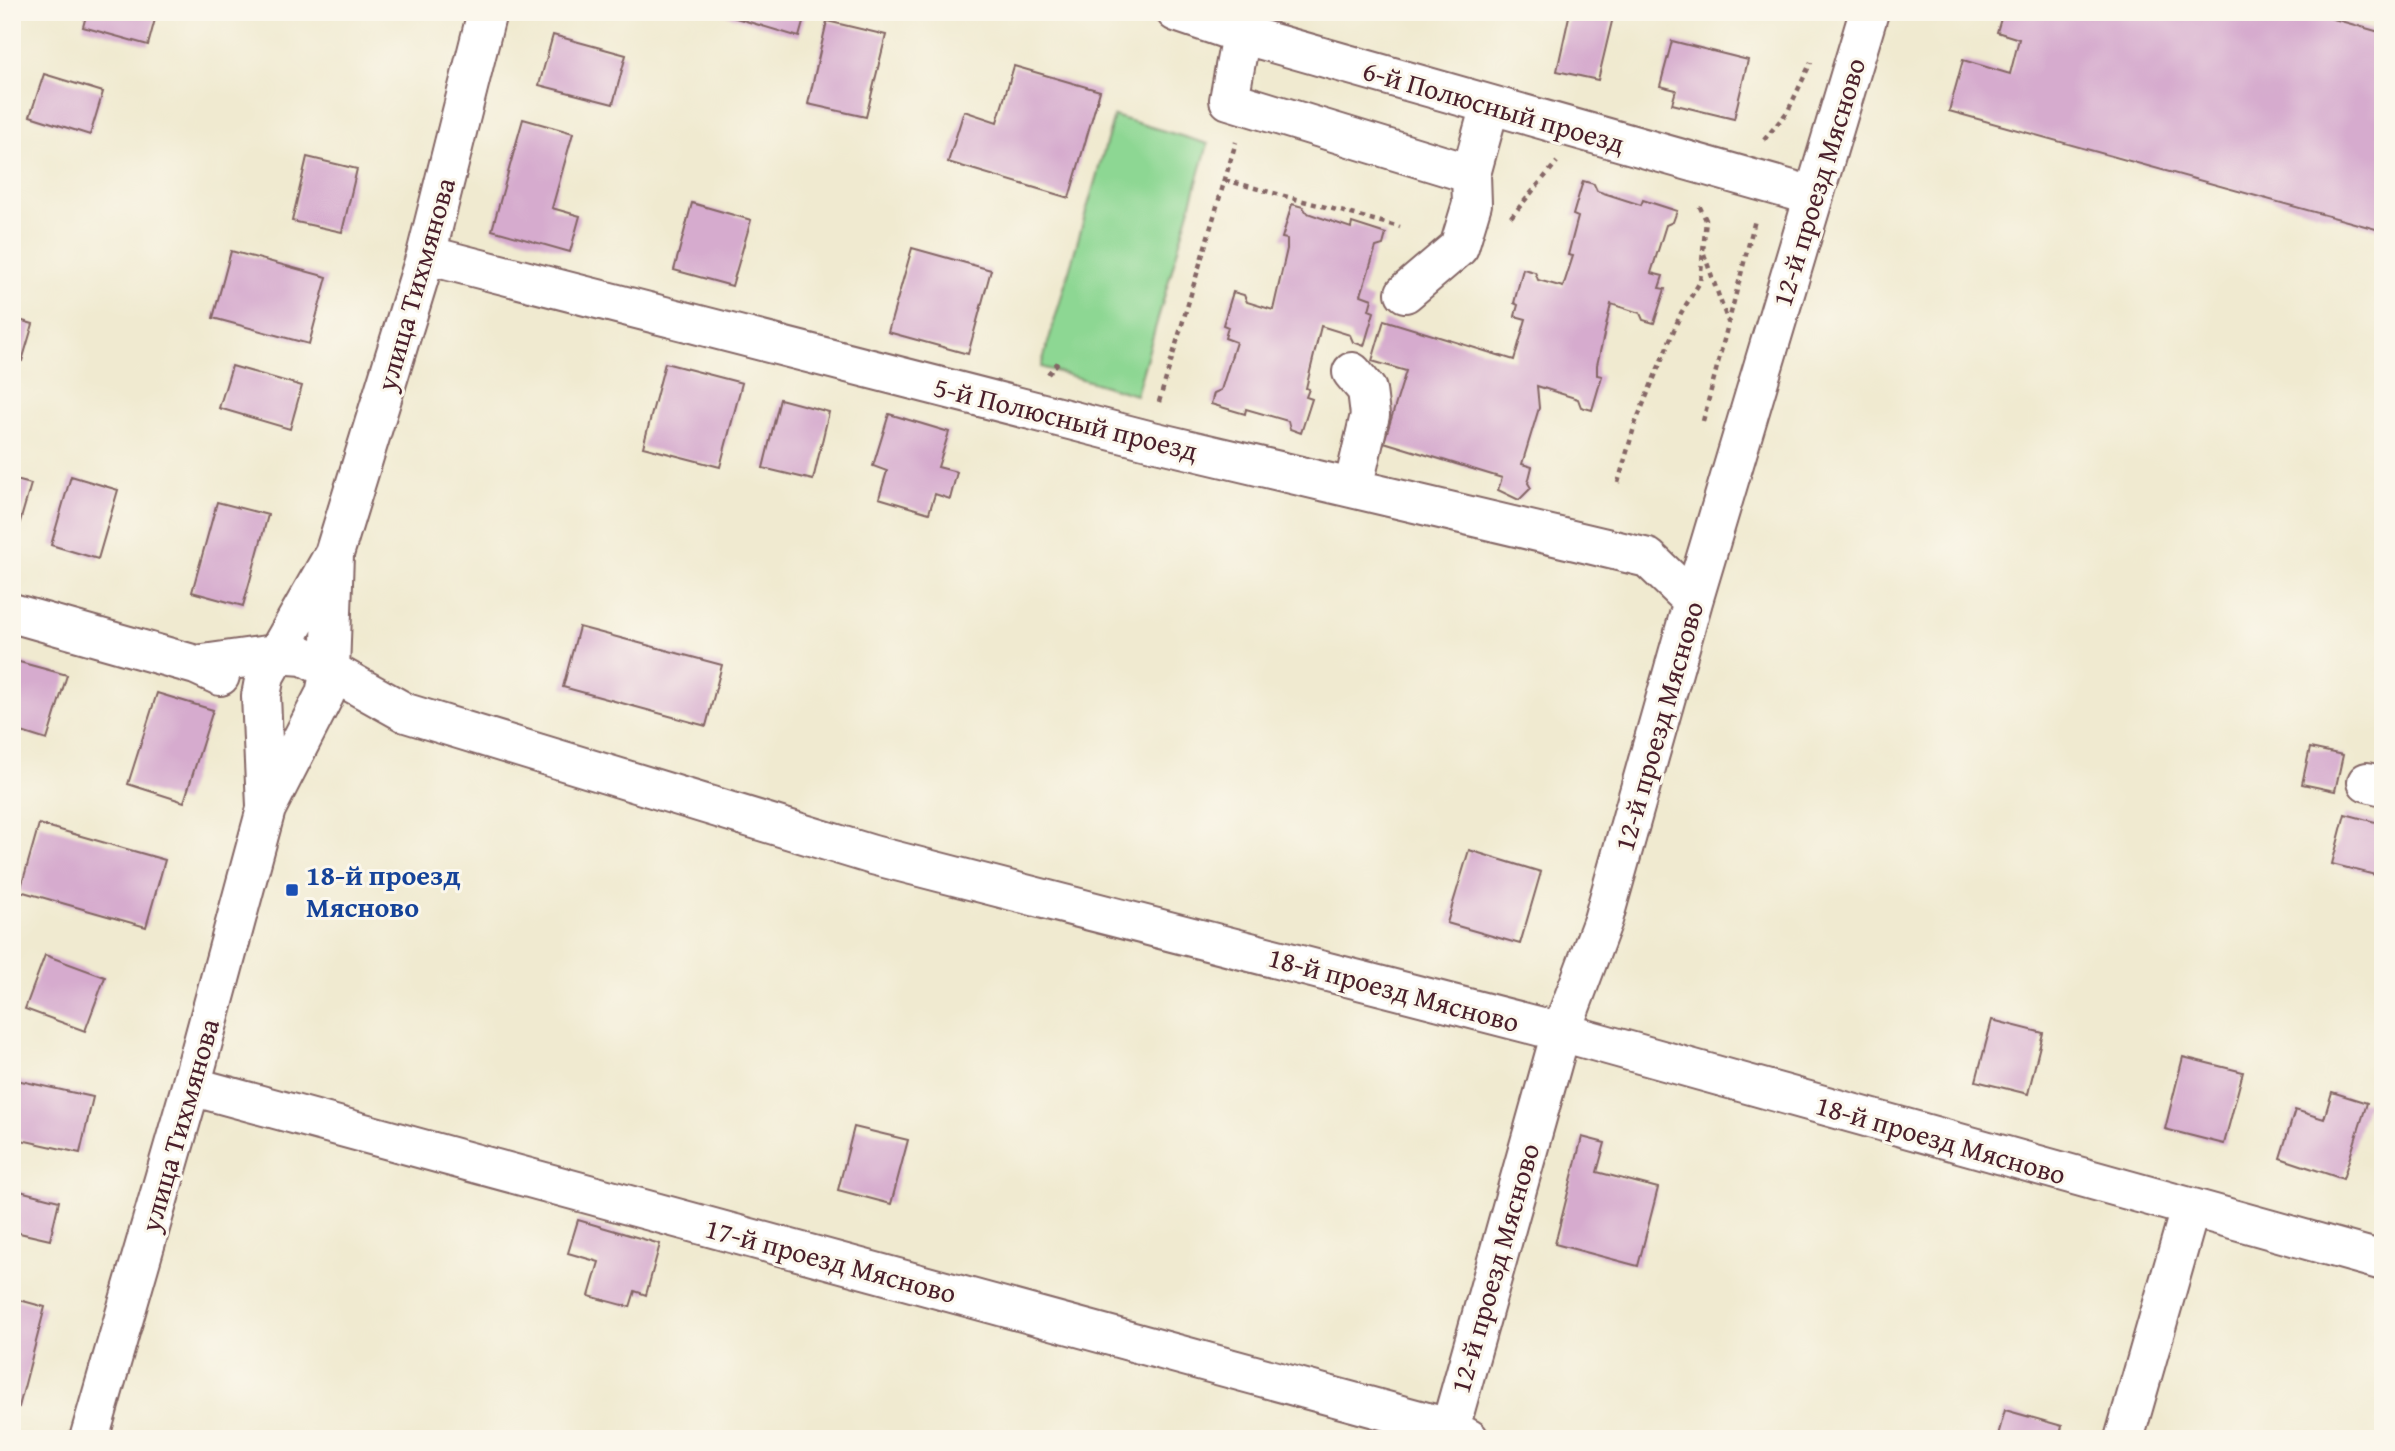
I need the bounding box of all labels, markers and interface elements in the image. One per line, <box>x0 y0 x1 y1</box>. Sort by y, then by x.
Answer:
street label: 6-й Полюсный проезд <box>1358 49 1630 163</box>
street label: 12-й проезд Мясново <box>1761 52 1875 312</box>
street label: улица Тихмянова <box>365 172 465 396</box>
street label: 5-й Полюсный проезд <box>930 365 1202 471</box>
street label: 12-й проезд Мясново <box>1603 596 1713 856</box>
place label: 18-й проезд Мясново <box>306 854 461 927</box>
marker: 18-й проезд Мясново <box>284 882 300 898</box>
street label: 18-й проезд Мясново <box>1264 936 1524 1042</box>
street label: улица Тихмянова <box>129 1013 229 1237</box>
street label: 18-й проезд Мясново <box>1811 1084 2071 1194</box>
street label: 12-й проезд Мясново <box>1439 1138 1549 1398</box>
street label: 17-й проезд Мясново <box>701 1207 961 1313</box>

